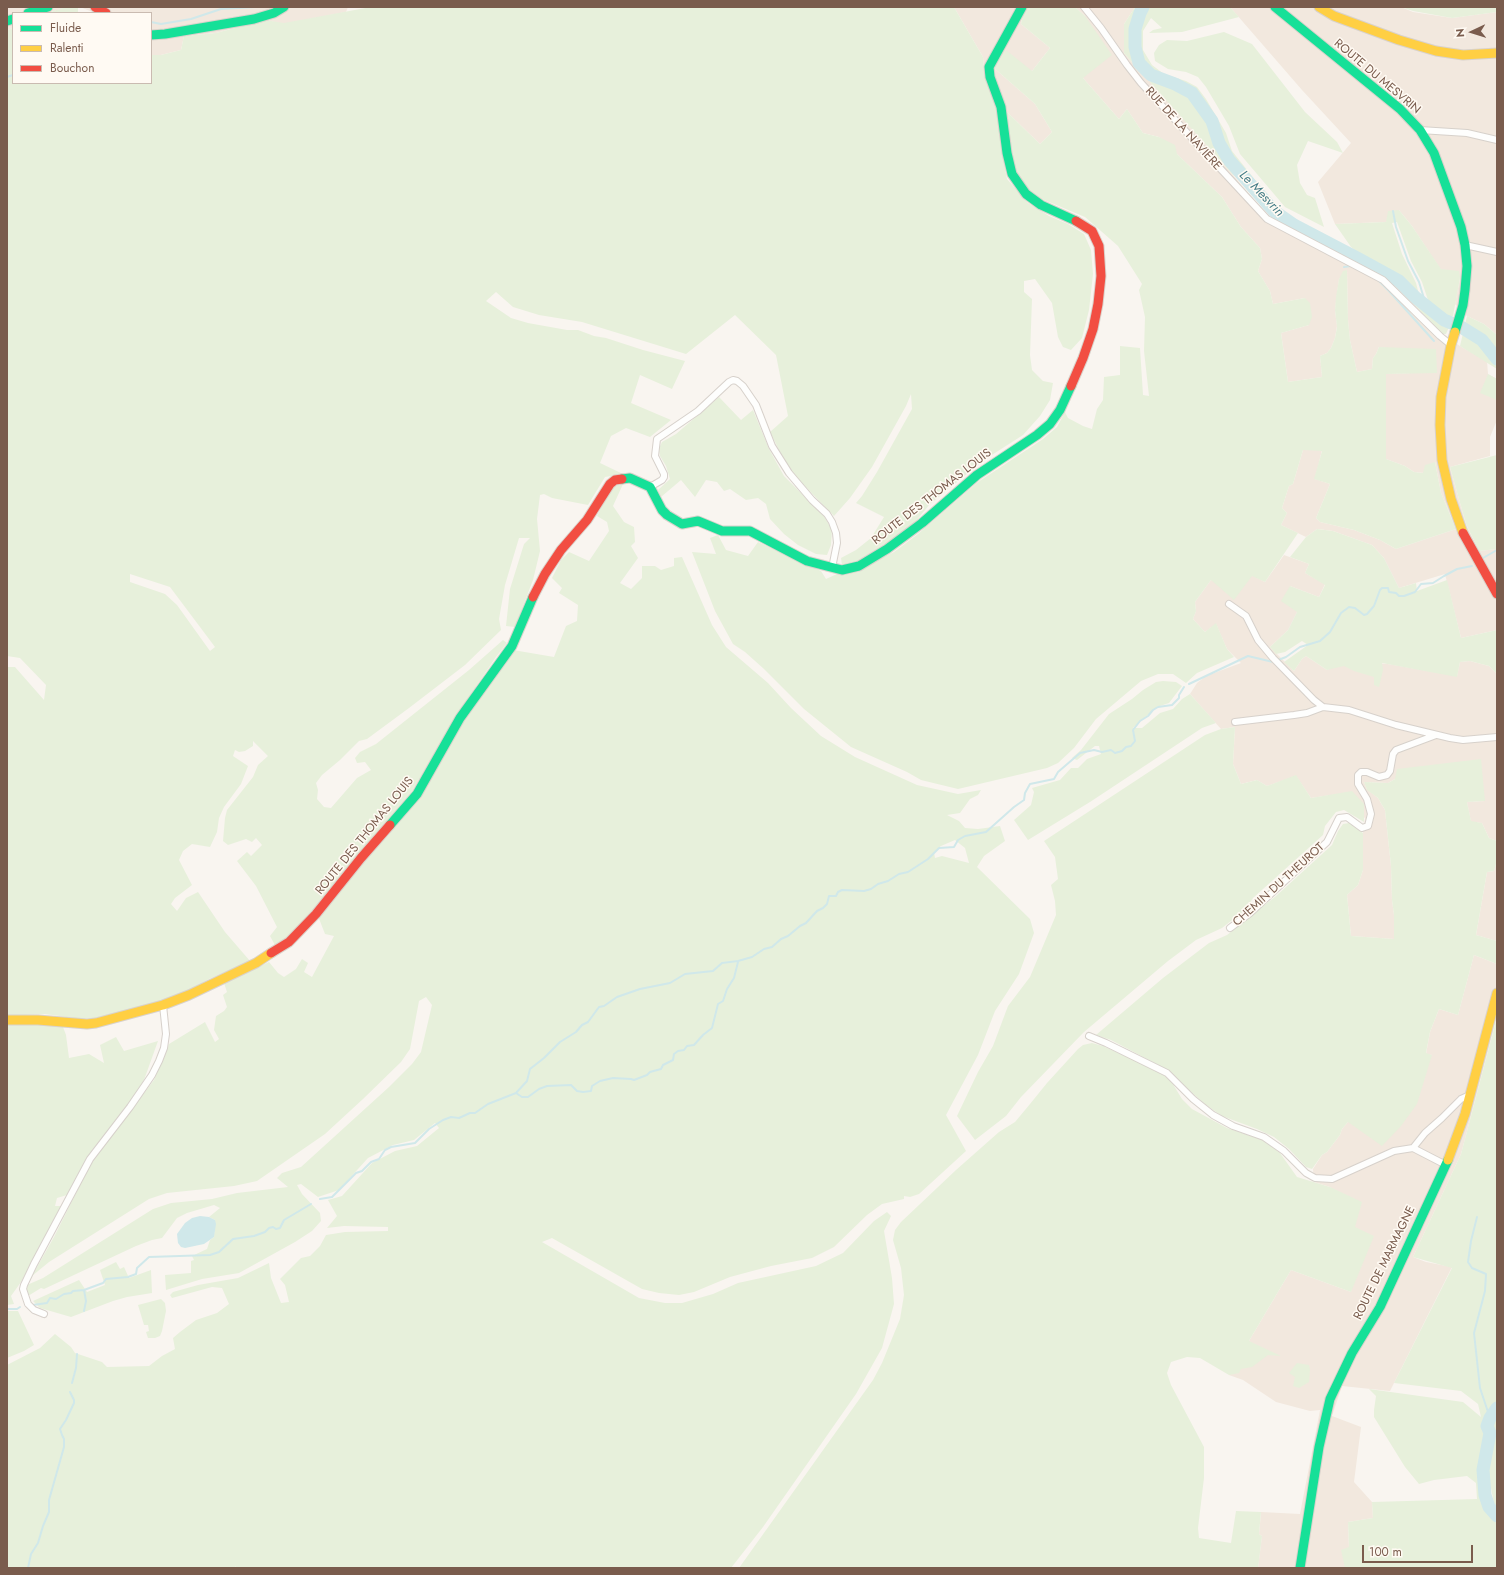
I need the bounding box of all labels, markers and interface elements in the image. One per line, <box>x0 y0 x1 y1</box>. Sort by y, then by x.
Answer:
legend <box>12 12 152 84</box>
north arrow <box>1452 12 1492 52</box>
text: Fluide <box>50 19 81 37</box>
text: N <box>1452 28 1468 38</box>
street label: ROUTE DU MESVRIN <box>1331 37 1423 117</box>
text: Ralenti <box>50 39 84 57</box>
text: Bouchon <box>50 59 94 77</box>
street label: RUE DE LA NAVIÈRE <box>1142 84 1224 174</box>
water label: Le Mesvrin <box>1235 168 1287 220</box>
street label: ROUTE DES THOMAS LOUIS <box>869 446 995 548</box>
street label: ROUTE DES THOMAS LOUIS <box>313 774 417 898</box>
street label: CHEMIN DU THEUROT <box>1230 840 1328 930</box>
street label: ROUTE DE MARMAGNE <box>1351 1204 1419 1322</box>
scale bar <box>1364 1537 1475 1563</box>
text: 100 m <box>1369 1543 1402 1561</box>

